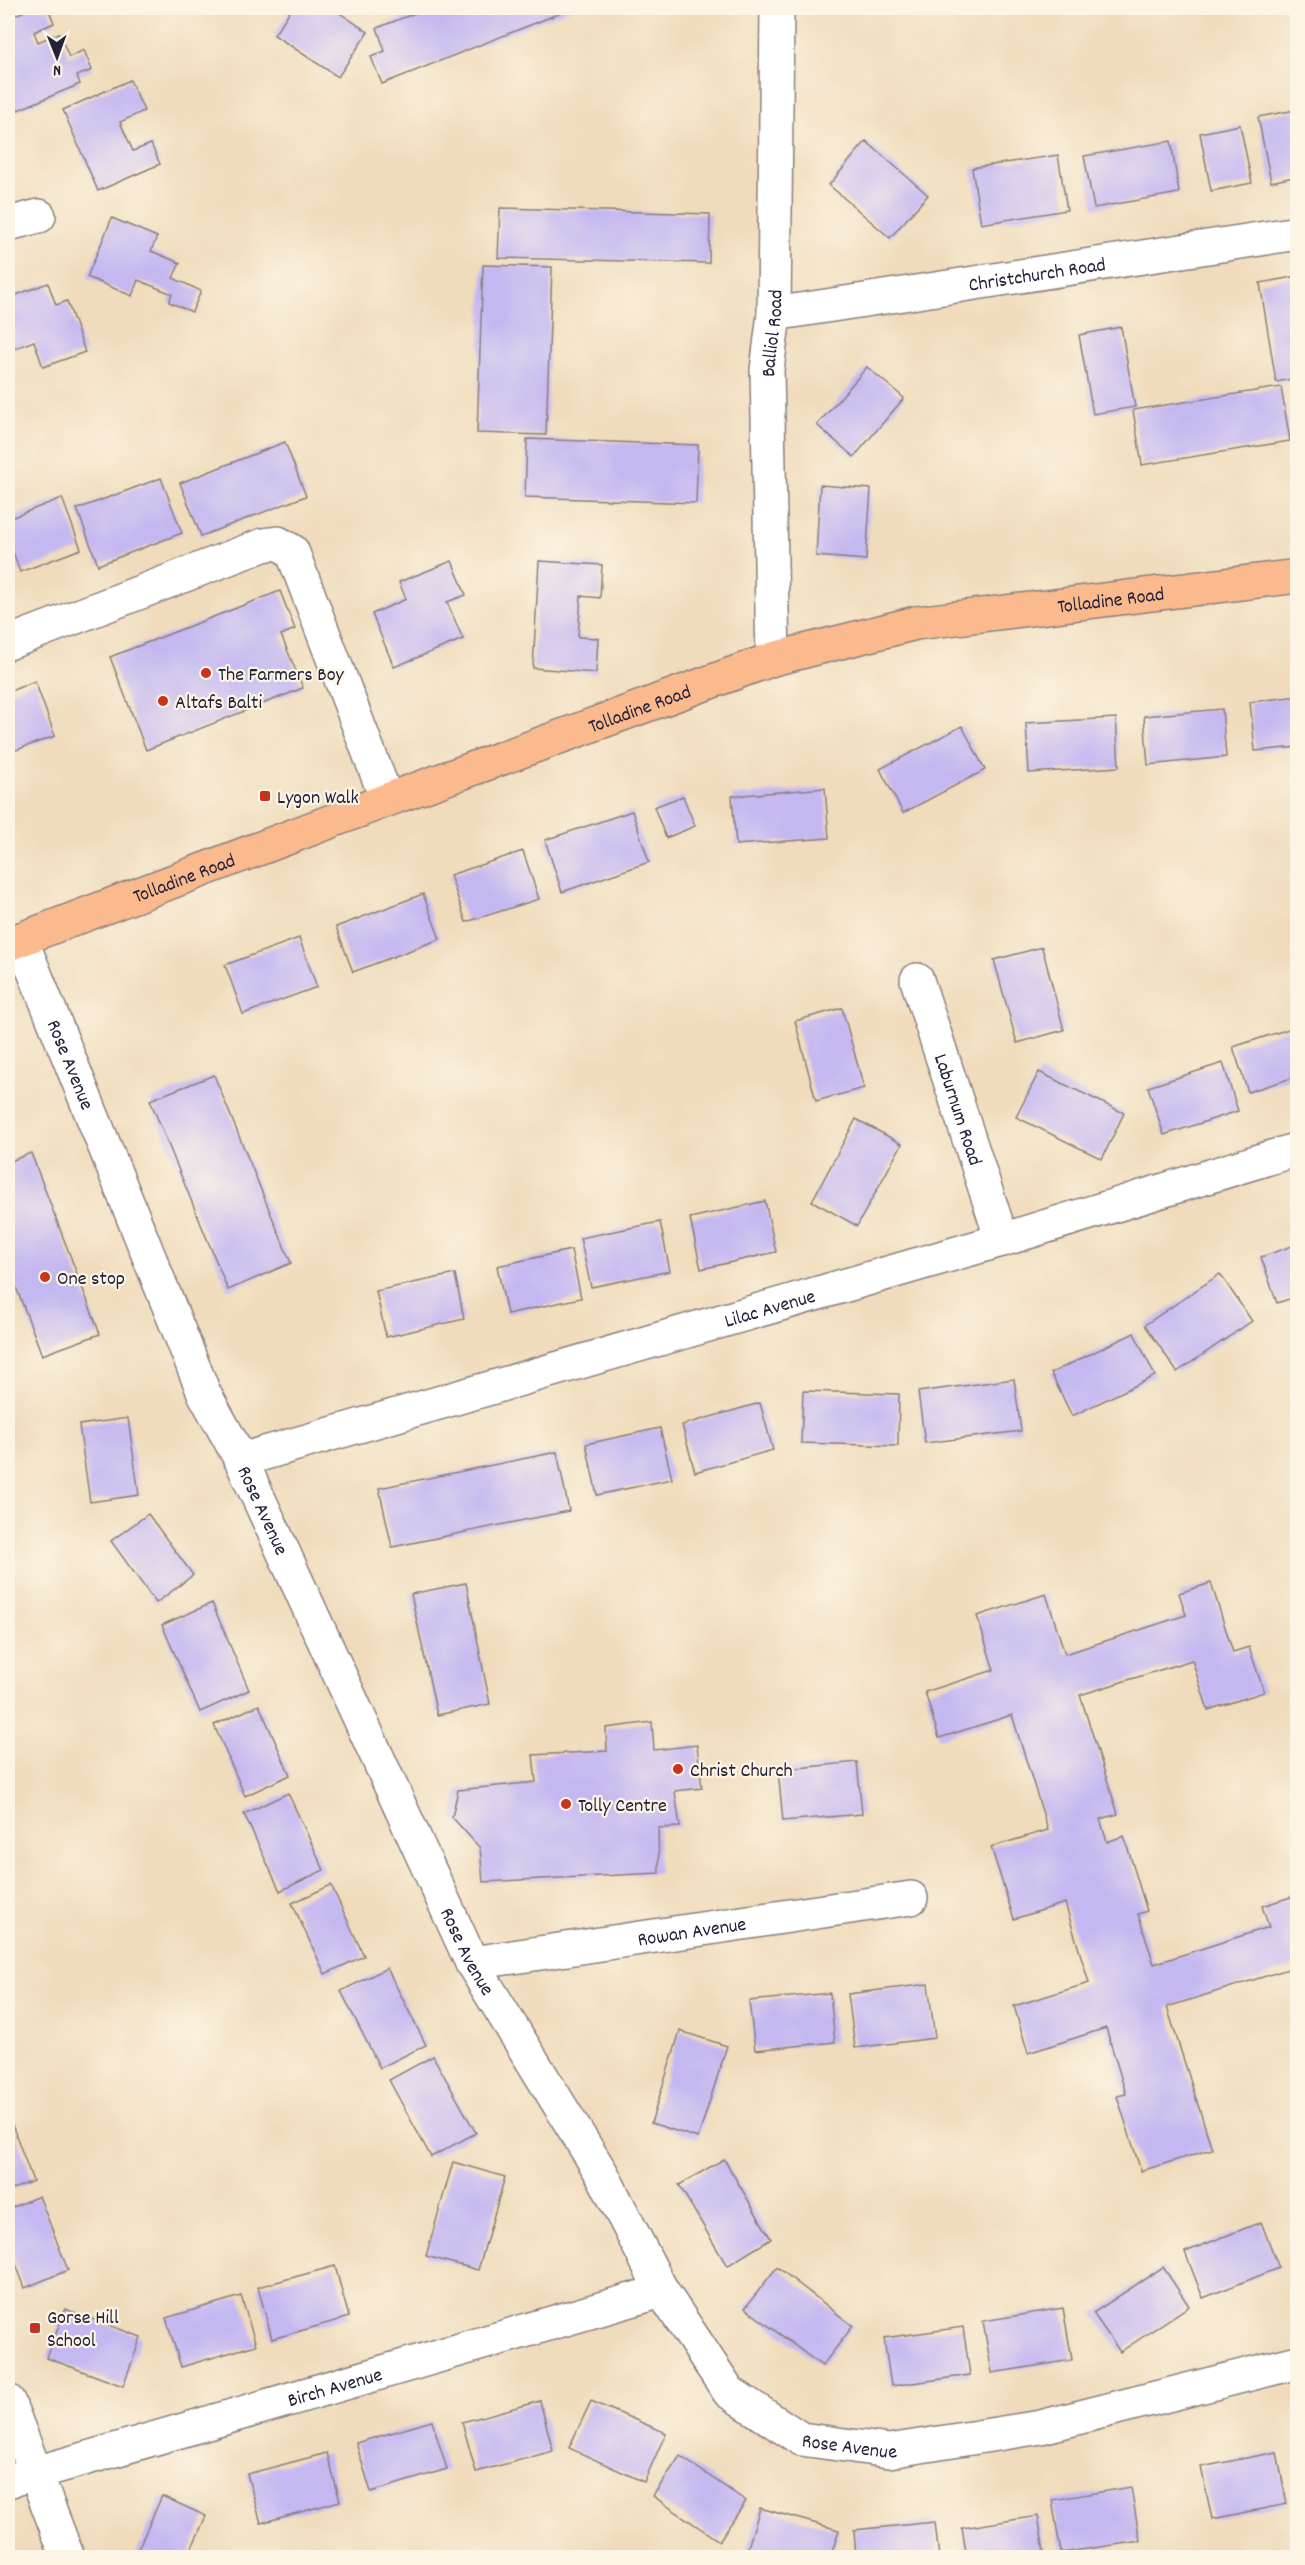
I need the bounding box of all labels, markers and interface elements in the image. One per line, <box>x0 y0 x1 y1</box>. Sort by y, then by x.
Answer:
north arrow <box>27 27 87 87</box>
text: N <box>53 58 61 81</box>
street label: Christchurch Road <box>967 252 1108 301</box>
street label: Balliol Road <box>756 290 791 377</box>
street label: Tolladine Road <box>1056 582 1166 622</box>
place label: The Farmers Boy <box>218 662 345 690</box>
marker: The Farmers Boy <box>199 666 213 680</box>
street label: Tolladine Road <box>585 679 695 742</box>
place label: Altafs Balti <box>175 690 262 718</box>
marker: Altafs Balti <box>156 694 170 708</box>
place label: Lygon Walk <box>277 785 359 813</box>
marker: Lygon Walk <box>258 789 272 803</box>
street label: Tolladine Road <box>130 848 240 912</box>
street label: Rose Avenue <box>38 1016 100 1115</box>
street label: Laburnum Road <box>925 1051 988 1170</box>
place label: One stop <box>57 1266 125 1294</box>
marker: One stop <box>38 1270 52 1284</box>
street label: Lilac Avenue <box>721 1284 819 1337</box>
street label: Rose Avenue <box>229 1462 294 1560</box>
place label: Christ Church <box>690 1758 793 1786</box>
marker: Christ Church <box>671 1762 685 1776</box>
place label: Tolly Centre <box>578 1793 667 1821</box>
marker: Tolly Centre <box>559 1797 573 1811</box>
street label: Rose Avenue <box>431 1904 500 2002</box>
street label: Rowan Avenue <box>636 1912 748 1955</box>
place label: Gorse Hill School <box>47 2305 119 2356</box>
marker: Gorse Hill School <box>28 2321 42 2335</box>
street label: Birch Avenue <box>285 2362 386 2416</box>
street label: Rose Avenue <box>800 2428 900 2468</box>

